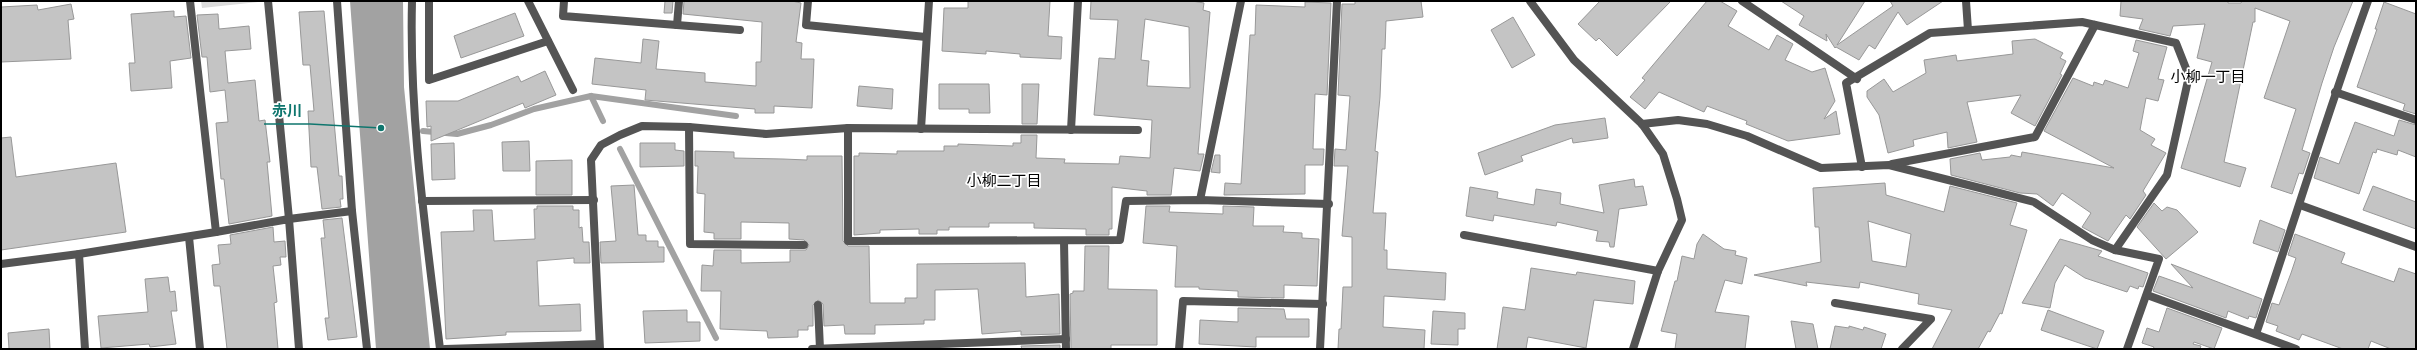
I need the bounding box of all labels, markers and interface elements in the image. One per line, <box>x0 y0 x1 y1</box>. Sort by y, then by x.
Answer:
district label: 小柳一丁目 <box>2170 68 2246 86</box>
callout: 赤川 <box>264 97 310 124</box>
text: 赤川 <box>272 102 302 120</box>
district label: 小柳二丁目 <box>966 172 1042 190</box>

